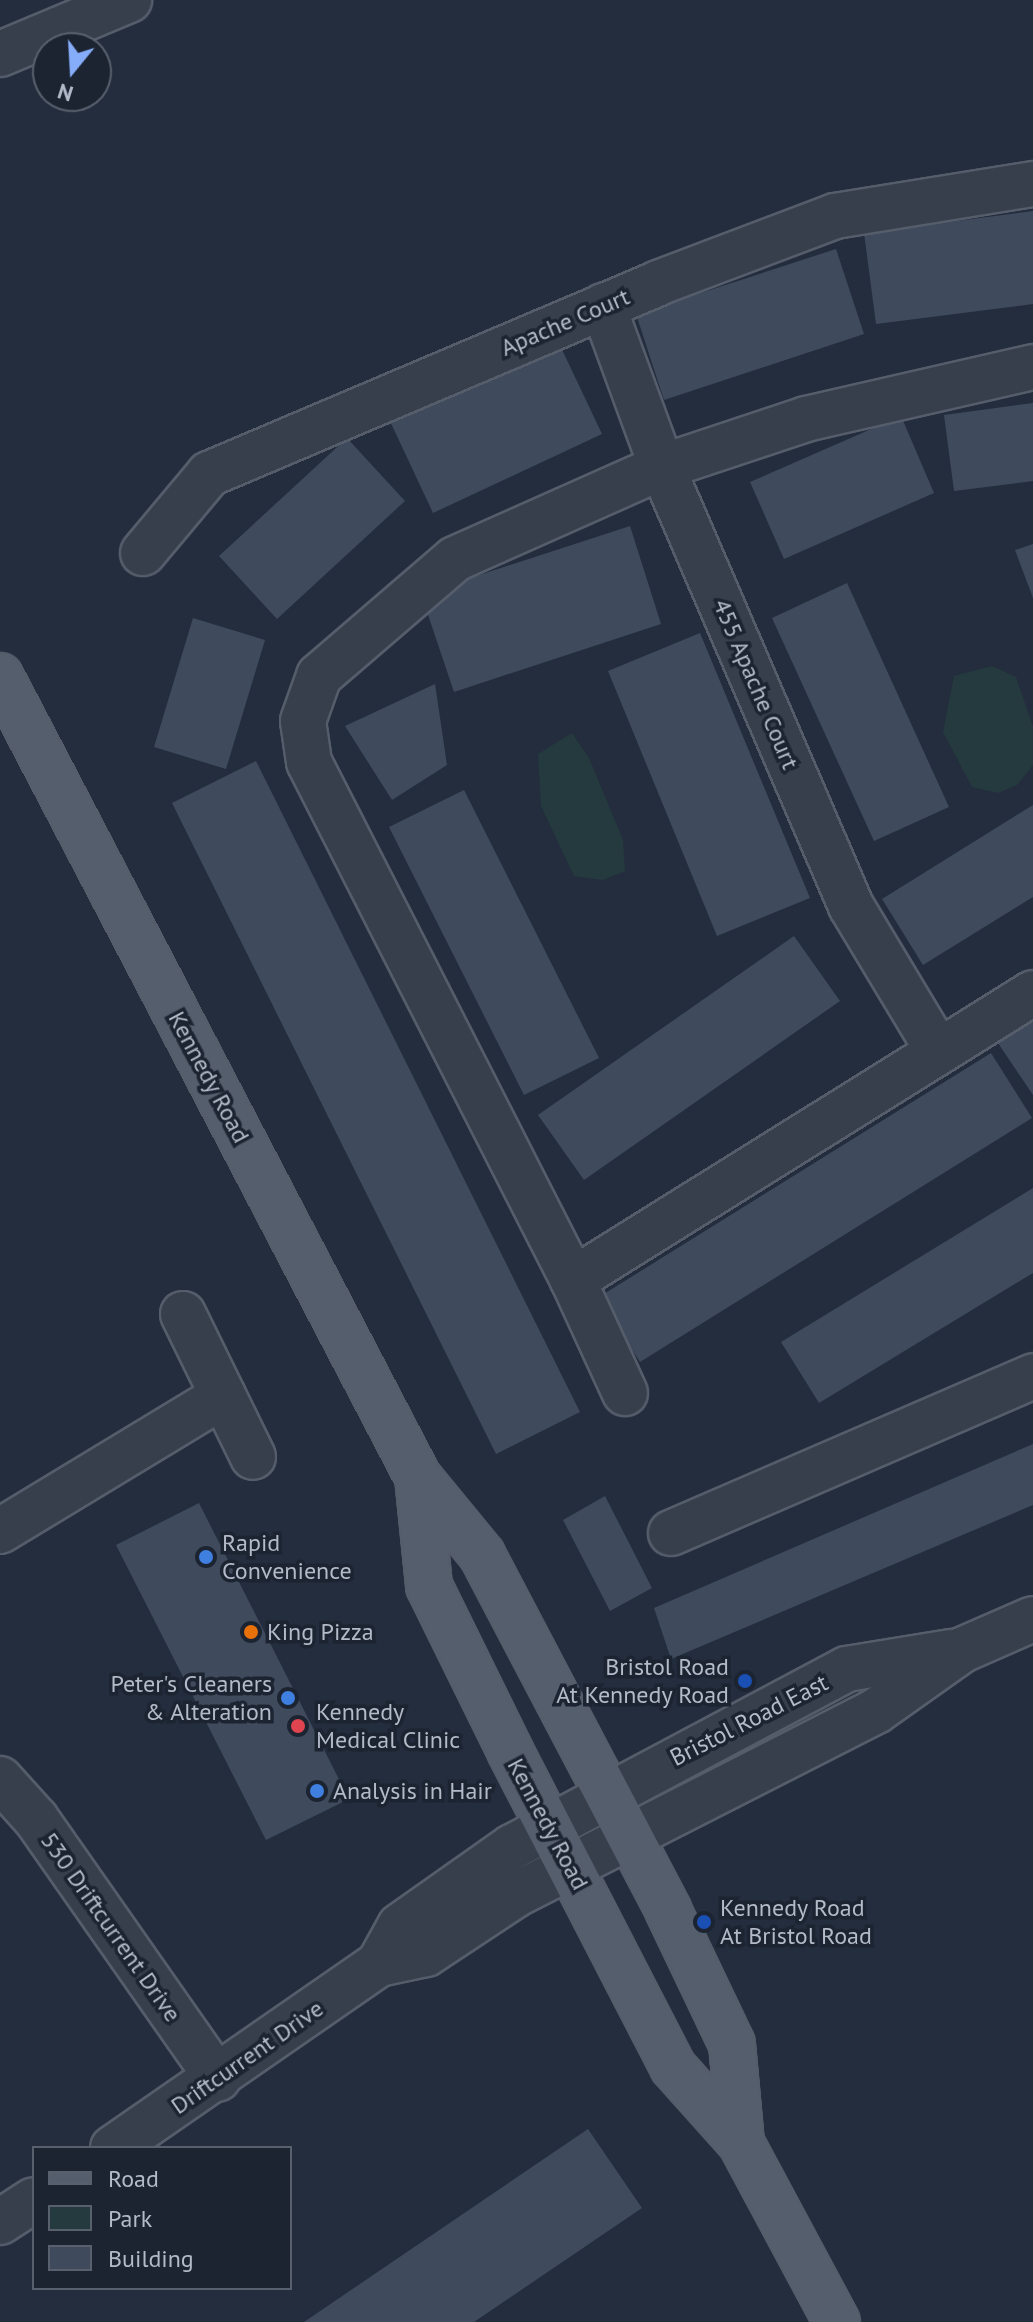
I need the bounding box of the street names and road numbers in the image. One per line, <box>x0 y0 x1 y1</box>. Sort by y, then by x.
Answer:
street label: Apache Court <box>496 282 634 362</box>
street label: 455 Apache Court <box>707 594 805 774</box>
street label: Kennedy Road <box>162 1006 256 1148</box>
street label: Bristol Road East <box>665 1668 833 1772</box>
street label: Kennedy Road <box>501 1753 595 1895</box>
street label: 530 Driftcurrent Drive <box>35 1827 187 2027</box>
street label: Driftcurrent Drive <box>165 1994 329 2120</box>

